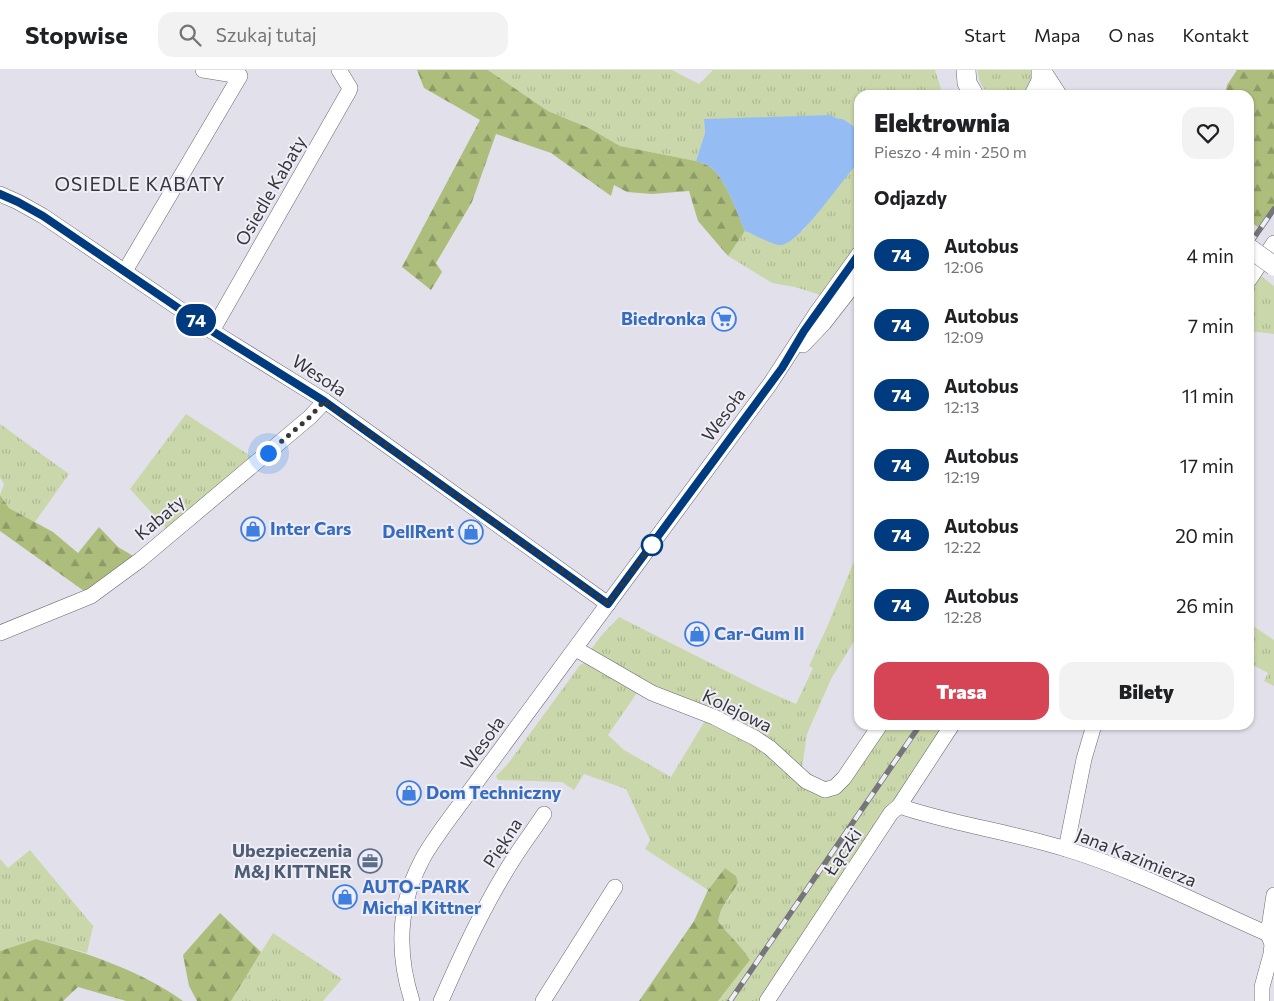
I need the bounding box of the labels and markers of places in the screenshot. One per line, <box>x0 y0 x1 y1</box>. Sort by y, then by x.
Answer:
supermarket icon: Biedronka <box>711 306 737 332</box>
place label: Biedronka <box>621 307 706 329</box>
shop icon: Inter Cars <box>240 516 266 542</box>
place label: Inter Cars <box>270 517 351 539</box>
shop icon: DellRent <box>458 519 484 545</box>
place label: DellRent <box>382 520 454 542</box>
unlabelled marker <box>641 534 663 556</box>
shop icon: Car-Gum II <box>684 621 710 647</box>
place label: Car-Gum II <box>714 622 805 644</box>
shop icon: Dom Techniczny <box>396 780 422 806</box>
place label: Dom Techniczny <box>426 781 562 803</box>
place label: Ubezpieczenia M&J KITTNER <box>232 839 353 882</box>
office icon: Ubezpieczenia M&J KITTNER <box>357 848 383 874</box>
place label: AUTO-PARK Michal Kittner <box>362 875 482 918</box>
shop icon: AUTO-PARK Michal Kittner <box>332 884 358 910</box>

